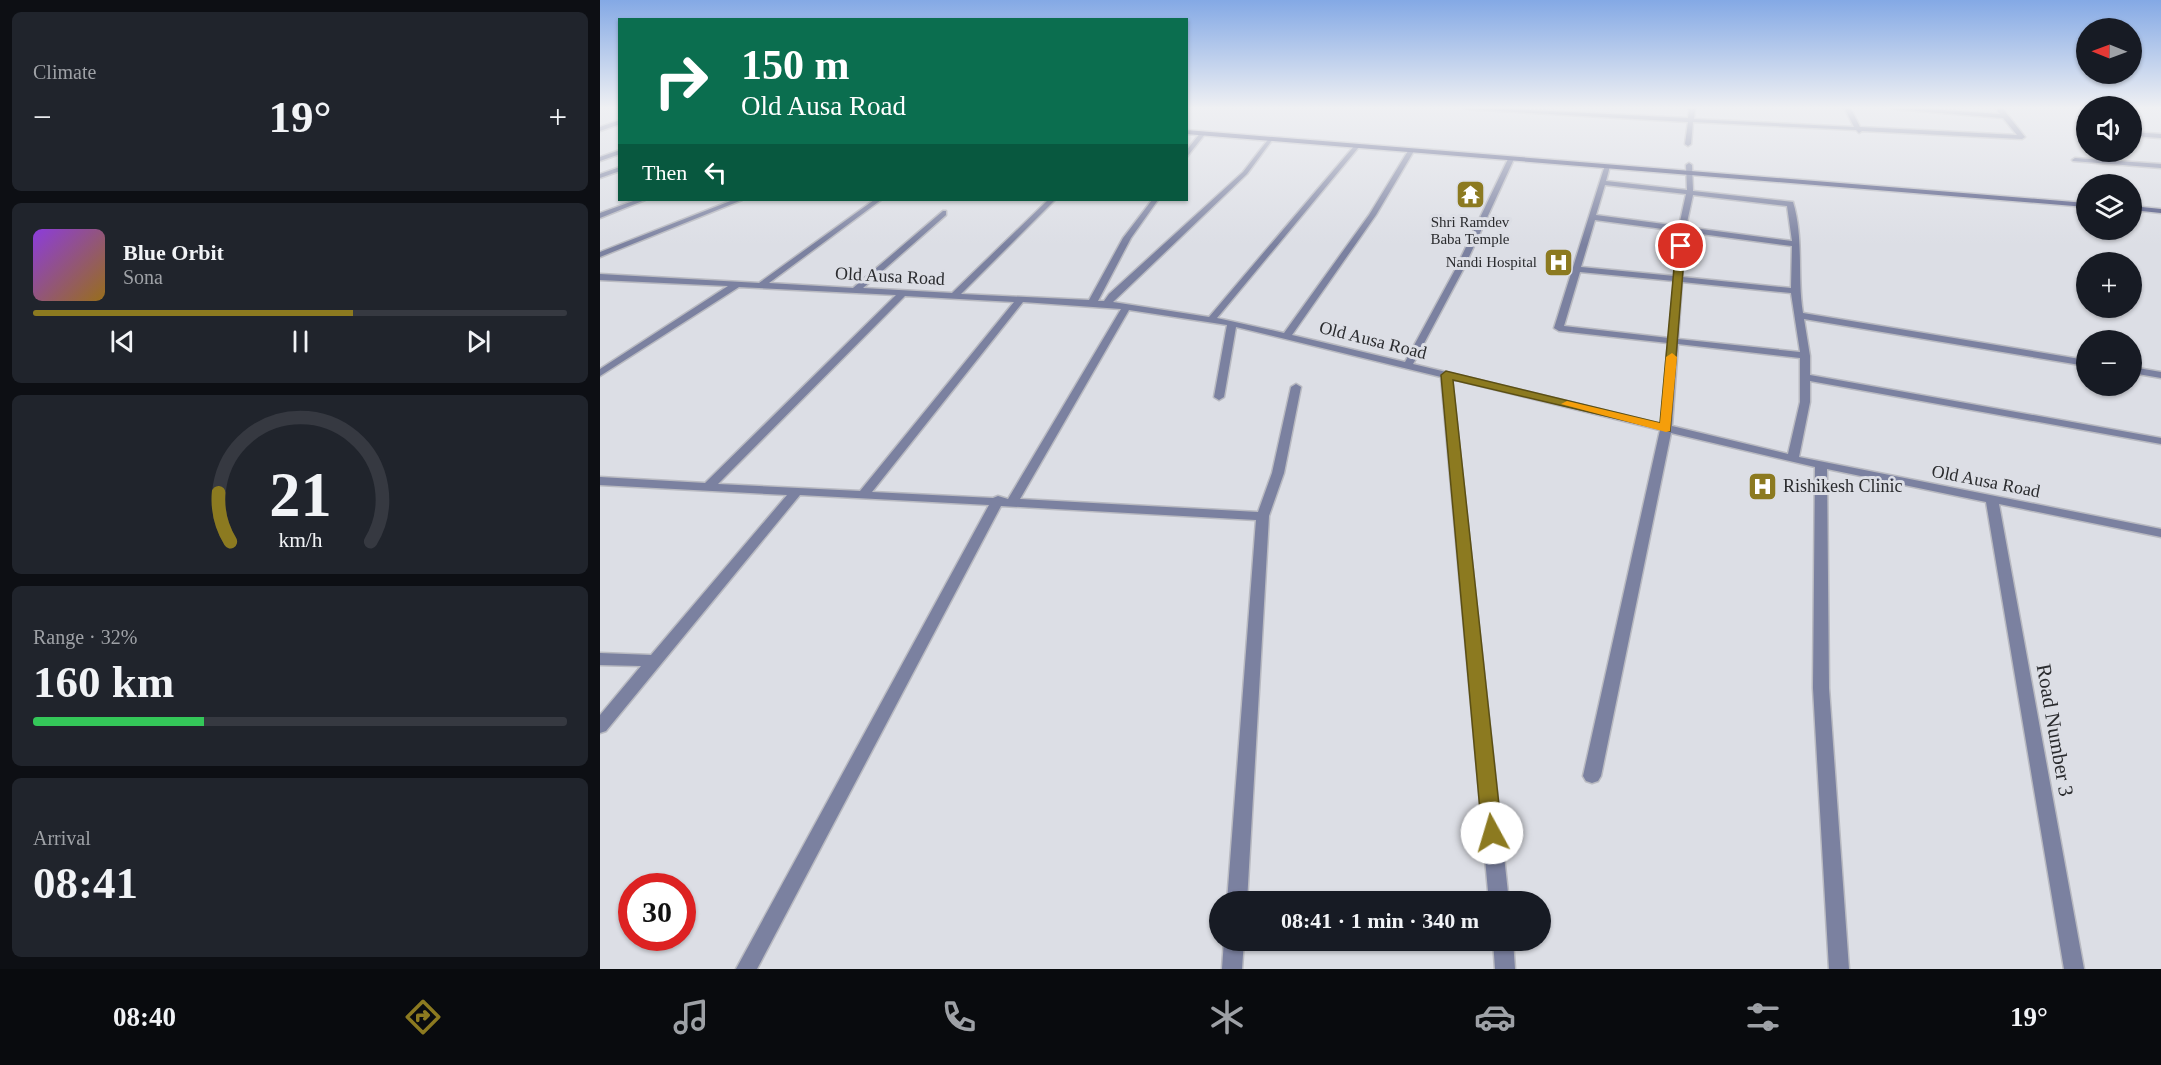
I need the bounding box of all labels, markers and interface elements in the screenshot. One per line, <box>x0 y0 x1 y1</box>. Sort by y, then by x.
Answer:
north arrow <box>2076 18 2142 84</box>
map controls <box>2076 18 2142 396</box>
icon: right <box>642 42 720 120</box>
text: 150 m <box>741 42 850 88</box>
text: Climate <box>33 61 96 83</box>
text: Old Ausa Road <box>741 91 906 121</box>
text: 19° <box>269 92 332 142</box>
button: sound <box>2076 96 2142 162</box>
text: − <box>33 99 52 135</box>
text: + <box>548 99 567 135</box>
icon: left <box>699 156 732 189</box>
text: Then <box>642 160 687 185</box>
button: layers <box>2076 174 2142 240</box>
temple icon: Shri Ramdev Baba Temple <box>1454 179 1486 211</box>
place label: Shri Ramdev Baba Temple <box>1430 214 1510 247</box>
pin <box>1655 220 1706 271</box>
icon: arrive <box>1664 229 1697 262</box>
text: Blue Orbit <box>123 240 224 265</box>
hospital icon: Nandi Hospital <box>1542 246 1574 278</box>
button: + <box>2076 252 2142 318</box>
place label: Nandi Hospital <box>1446 254 1537 270</box>
street label: Old Ausa Road <box>835 263 945 289</box>
text: Sona <box>123 266 163 288</box>
street label: Old Ausa Road <box>1317 317 1429 363</box>
icon: previous <box>106 325 139 358</box>
icon: pause <box>284 325 317 358</box>
icon: next <box>462 325 495 358</box>
button: − <box>2076 330 2142 396</box>
text: 21 <box>269 460 331 529</box>
street label: Old Ausa Road <box>1930 461 2042 501</box>
hospital icon: Rishikesh Clinic <box>1746 470 1778 502</box>
place label: Rishikesh Clinic <box>1783 476 1903 496</box>
text: km/h <box>278 528 322 552</box>
text: Range · 32% <box>33 626 137 648</box>
text: 160 km <box>33 657 174 707</box>
street label: Road Number 3 <box>2032 662 2078 798</box>
position arrow <box>1460 801 1524 865</box>
text: Arrival <box>33 827 91 849</box>
text: 08:41 <box>33 858 138 908</box>
speed limit sign: 30 <box>618 873 696 951</box>
text: 08:41 · 1 min · 340 m <box>1281 908 1479 933</box>
icon: directions <box>402 996 444 1038</box>
icon: music <box>670 996 712 1038</box>
icon: phone <box>938 996 980 1038</box>
icon: climate <box>1206 996 1248 1038</box>
icon: car <box>1474 996 1516 1038</box>
icon: filters <box>1742 996 1784 1038</box>
text: 08:40 <box>113 1002 176 1032</box>
text: 19° <box>2010 1002 2048 1032</box>

